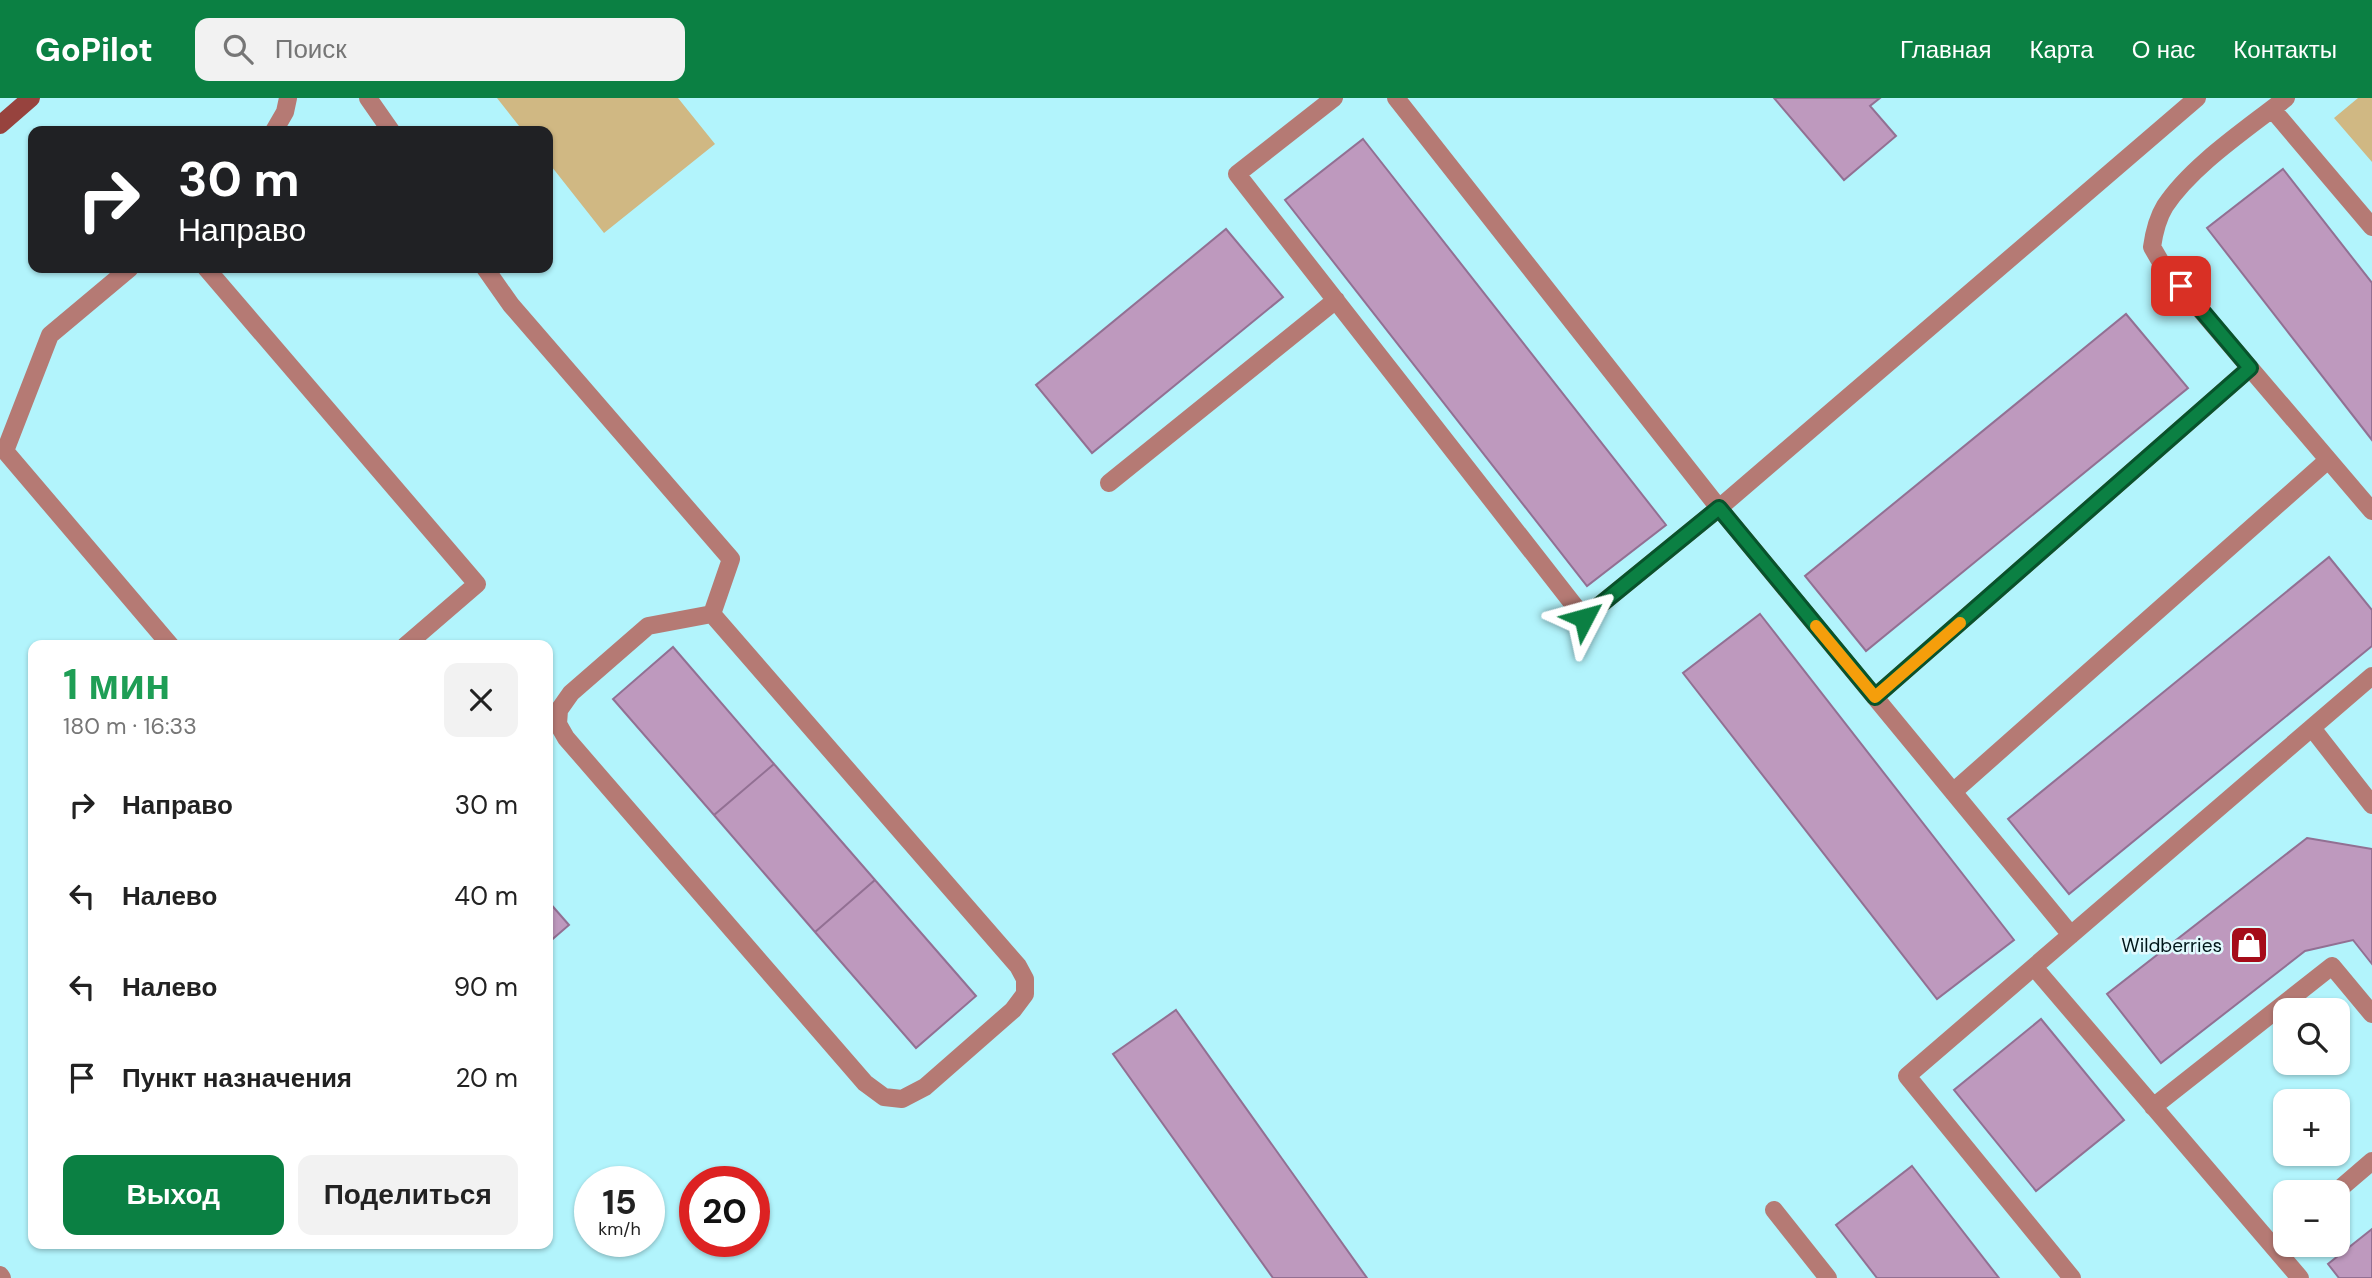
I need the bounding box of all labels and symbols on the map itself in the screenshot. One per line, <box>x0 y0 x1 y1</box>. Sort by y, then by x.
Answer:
pin <box>2151 256 2211 316</box>
position arrow <box>1547 581 1621 655</box>
shop icon: Wildberries <box>2228 924 2270 966</box>
place label: Wildberries <box>2121 933 2222 958</box>
speed limit sign: 20 <box>679 1166 770 1257</box>

